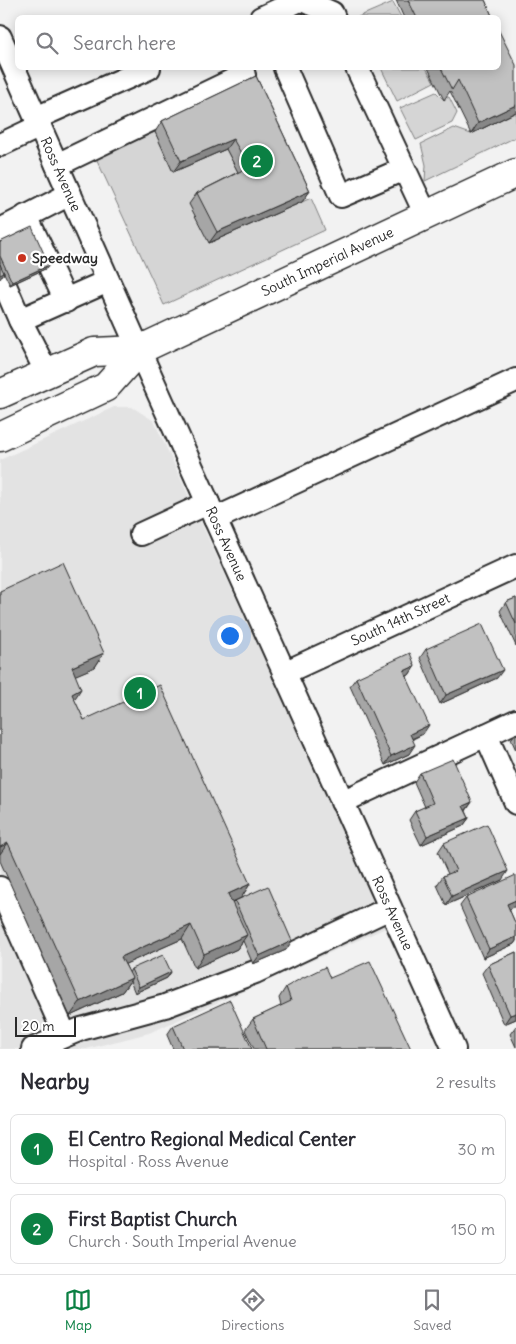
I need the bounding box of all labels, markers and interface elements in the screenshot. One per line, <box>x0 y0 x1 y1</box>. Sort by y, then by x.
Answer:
search box <box>15 15 501 70</box>
icon: search <box>33 29 61 57</box>
text: Search here <box>73 31 176 55</box>
street label: Ross Avenue <box>36 134 85 214</box>
pin: 2 <box>241 142 273 180</box>
street label: South Imperial Avenue <box>258 223 396 300</box>
place label: Speedway <box>32 249 98 267</box>
marker: Speedway <box>16 252 28 264</box>
street label: Ross Avenue <box>202 504 251 584</box>
street label: South 14th Street <box>348 589 453 650</box>
your location <box>217 623 243 649</box>
pin: 1 <box>124 674 156 712</box>
street label: Ross Avenue <box>368 873 417 953</box>
scale bar <box>15 1014 76 1037</box>
text: 20 m <box>22 1017 55 1035</box>
text: Nearby <box>20 1068 90 1095</box>
text: 2 results <box>436 1072 496 1092</box>
text: El Centro Regional Medical Center <box>68 1127 356 1151</box>
text: 1 <box>34 1139 40 1159</box>
text: 30 m <box>458 1139 495 1159</box>
text: Hospital · Ross Avenue <box>68 1151 229 1171</box>
text: First Baptist Church <box>68 1207 237 1231</box>
text: 2 <box>33 1219 41 1239</box>
text: 150 m <box>451 1219 495 1239</box>
text: Church · South Imperial Avenue <box>68 1231 297 1251</box>
tab: Map <box>64 1286 92 1334</box>
tab: Directions <box>221 1286 284 1334</box>
tab: Saved <box>413 1286 452 1334</box>

